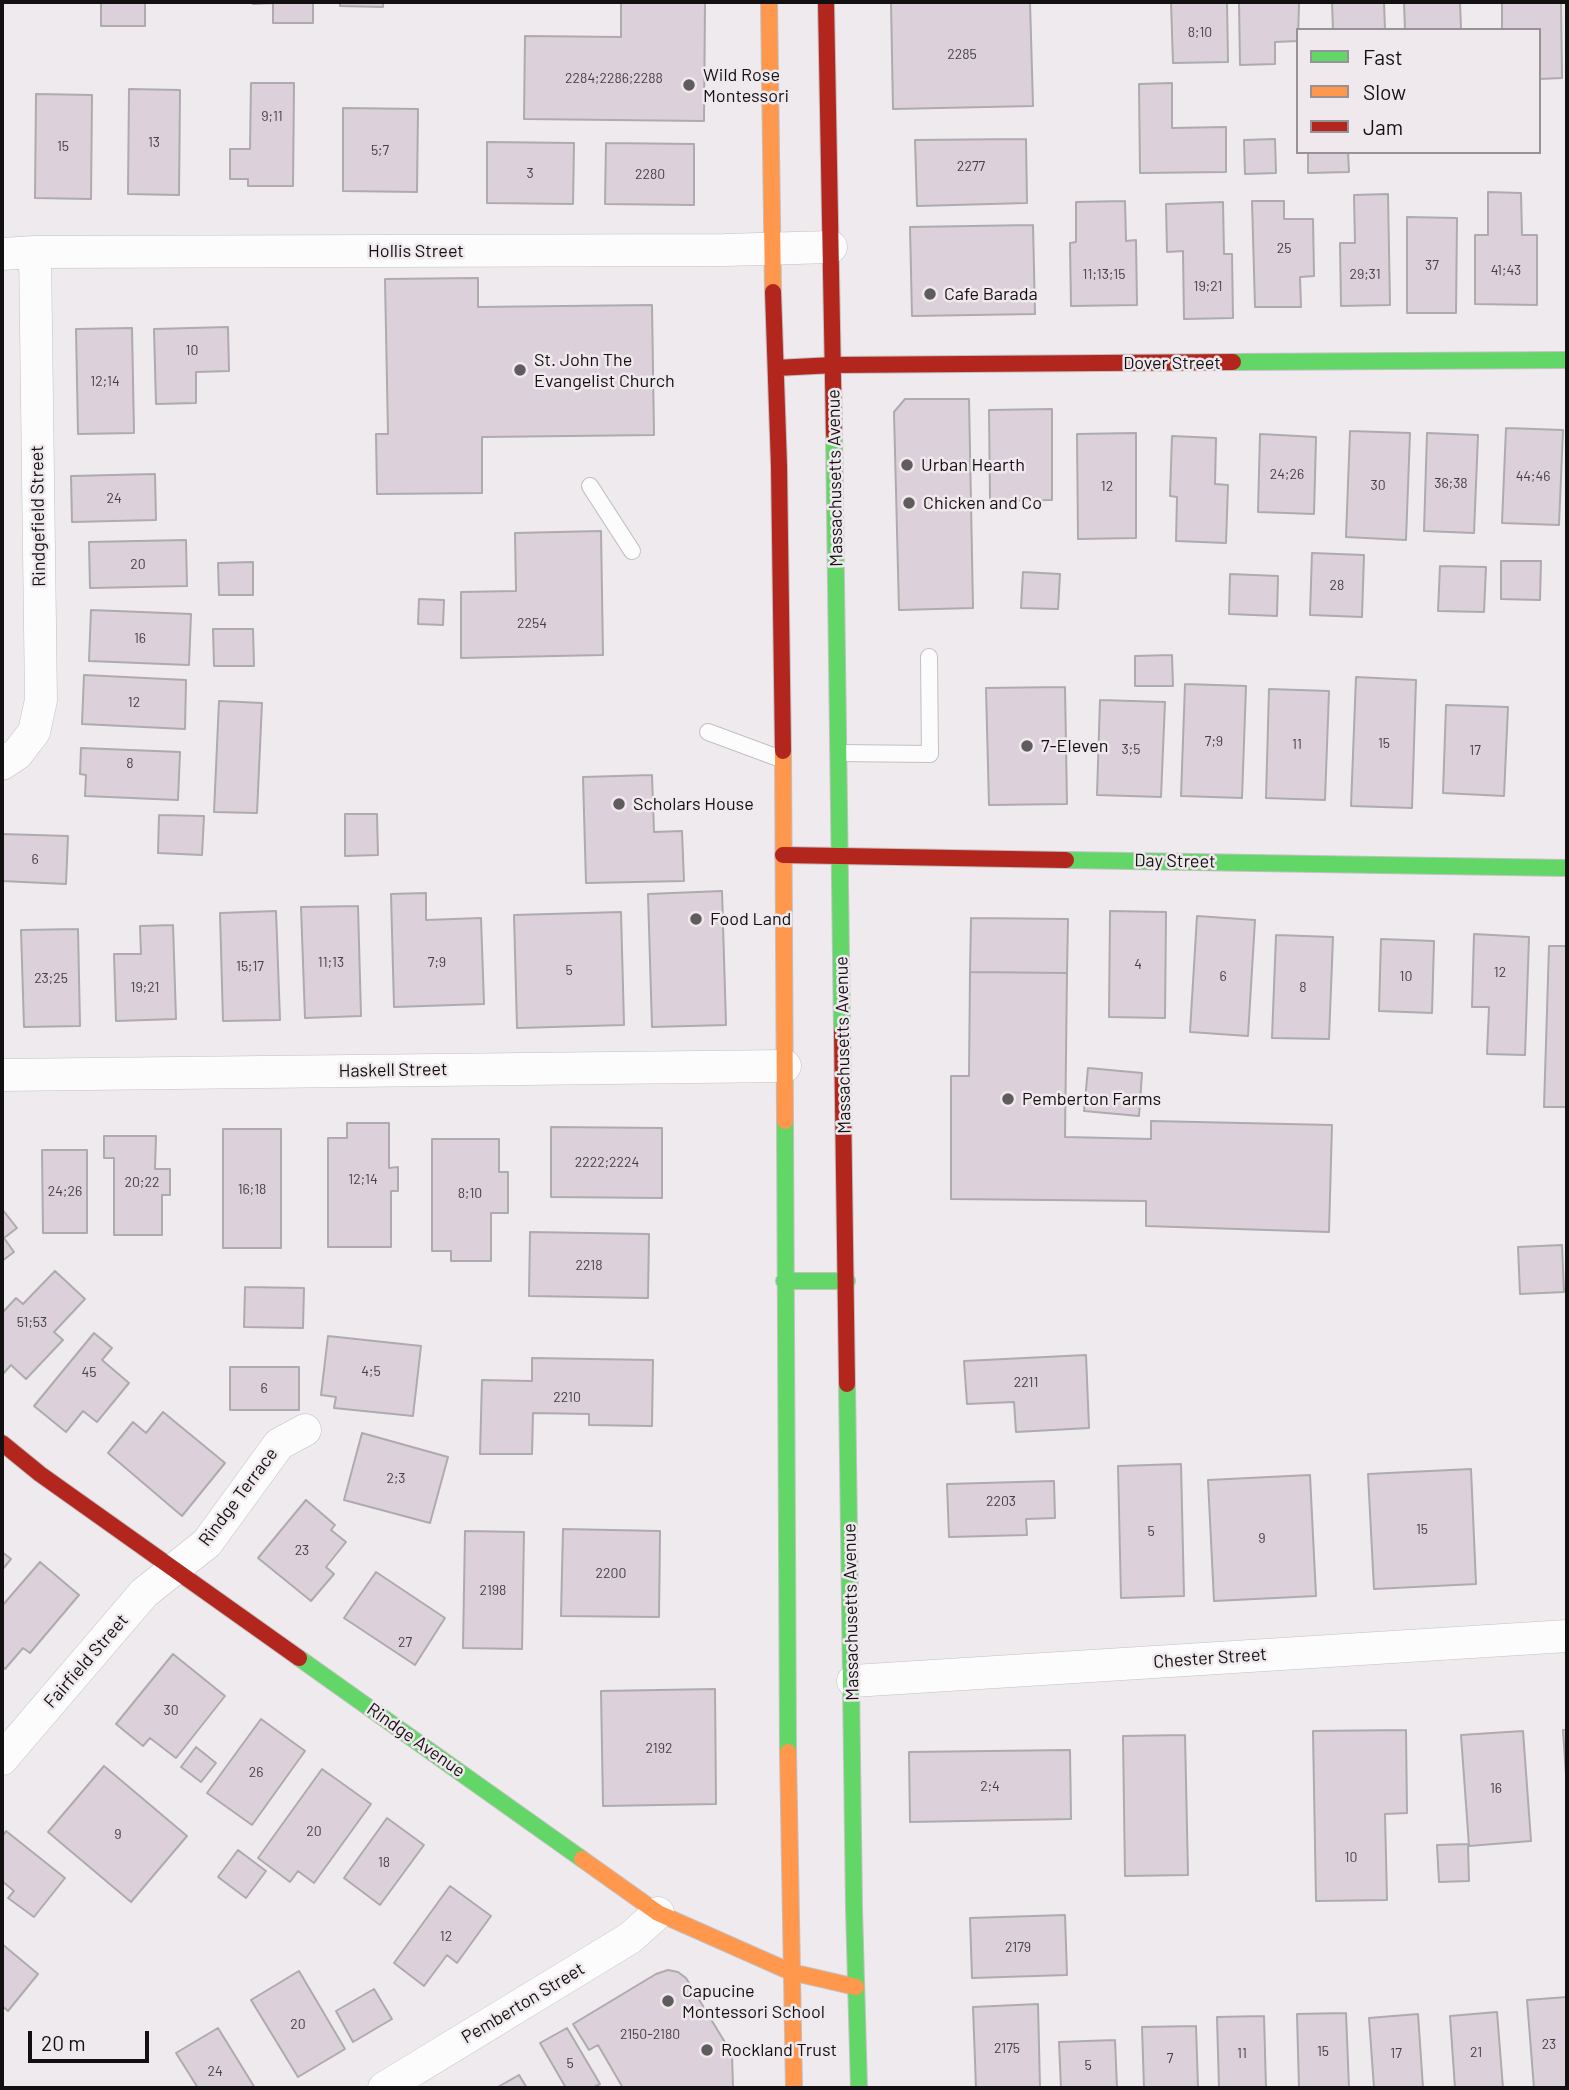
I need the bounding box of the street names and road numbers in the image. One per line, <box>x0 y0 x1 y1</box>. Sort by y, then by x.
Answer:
street label: Hollis Street <box>368 240 464 262</box>
street label: Dover Street <box>1123 352 1221 374</box>
street label: Massachusetts Avenue <box>823 389 847 567</box>
street label: Rindgefield Street <box>26 445 50 587</box>
street label: Day Street <box>1134 849 1216 873</box>
street label: Massachusetts Avenue <box>831 956 855 1134</box>
street label: Haskell Street <box>338 1058 448 1082</box>
street label: Rindge Terrace <box>194 1444 282 1550</box>
street label: Massachusetts Avenue <box>839 1523 863 1701</box>
street label: Fairfield Street <box>39 1610 133 1712</box>
street label: Chester Street <box>1153 1643 1267 1673</box>
street label: Rindge Avenue <box>363 1698 469 1782</box>
street label: Pemberton Street <box>458 1958 588 2048</box>

